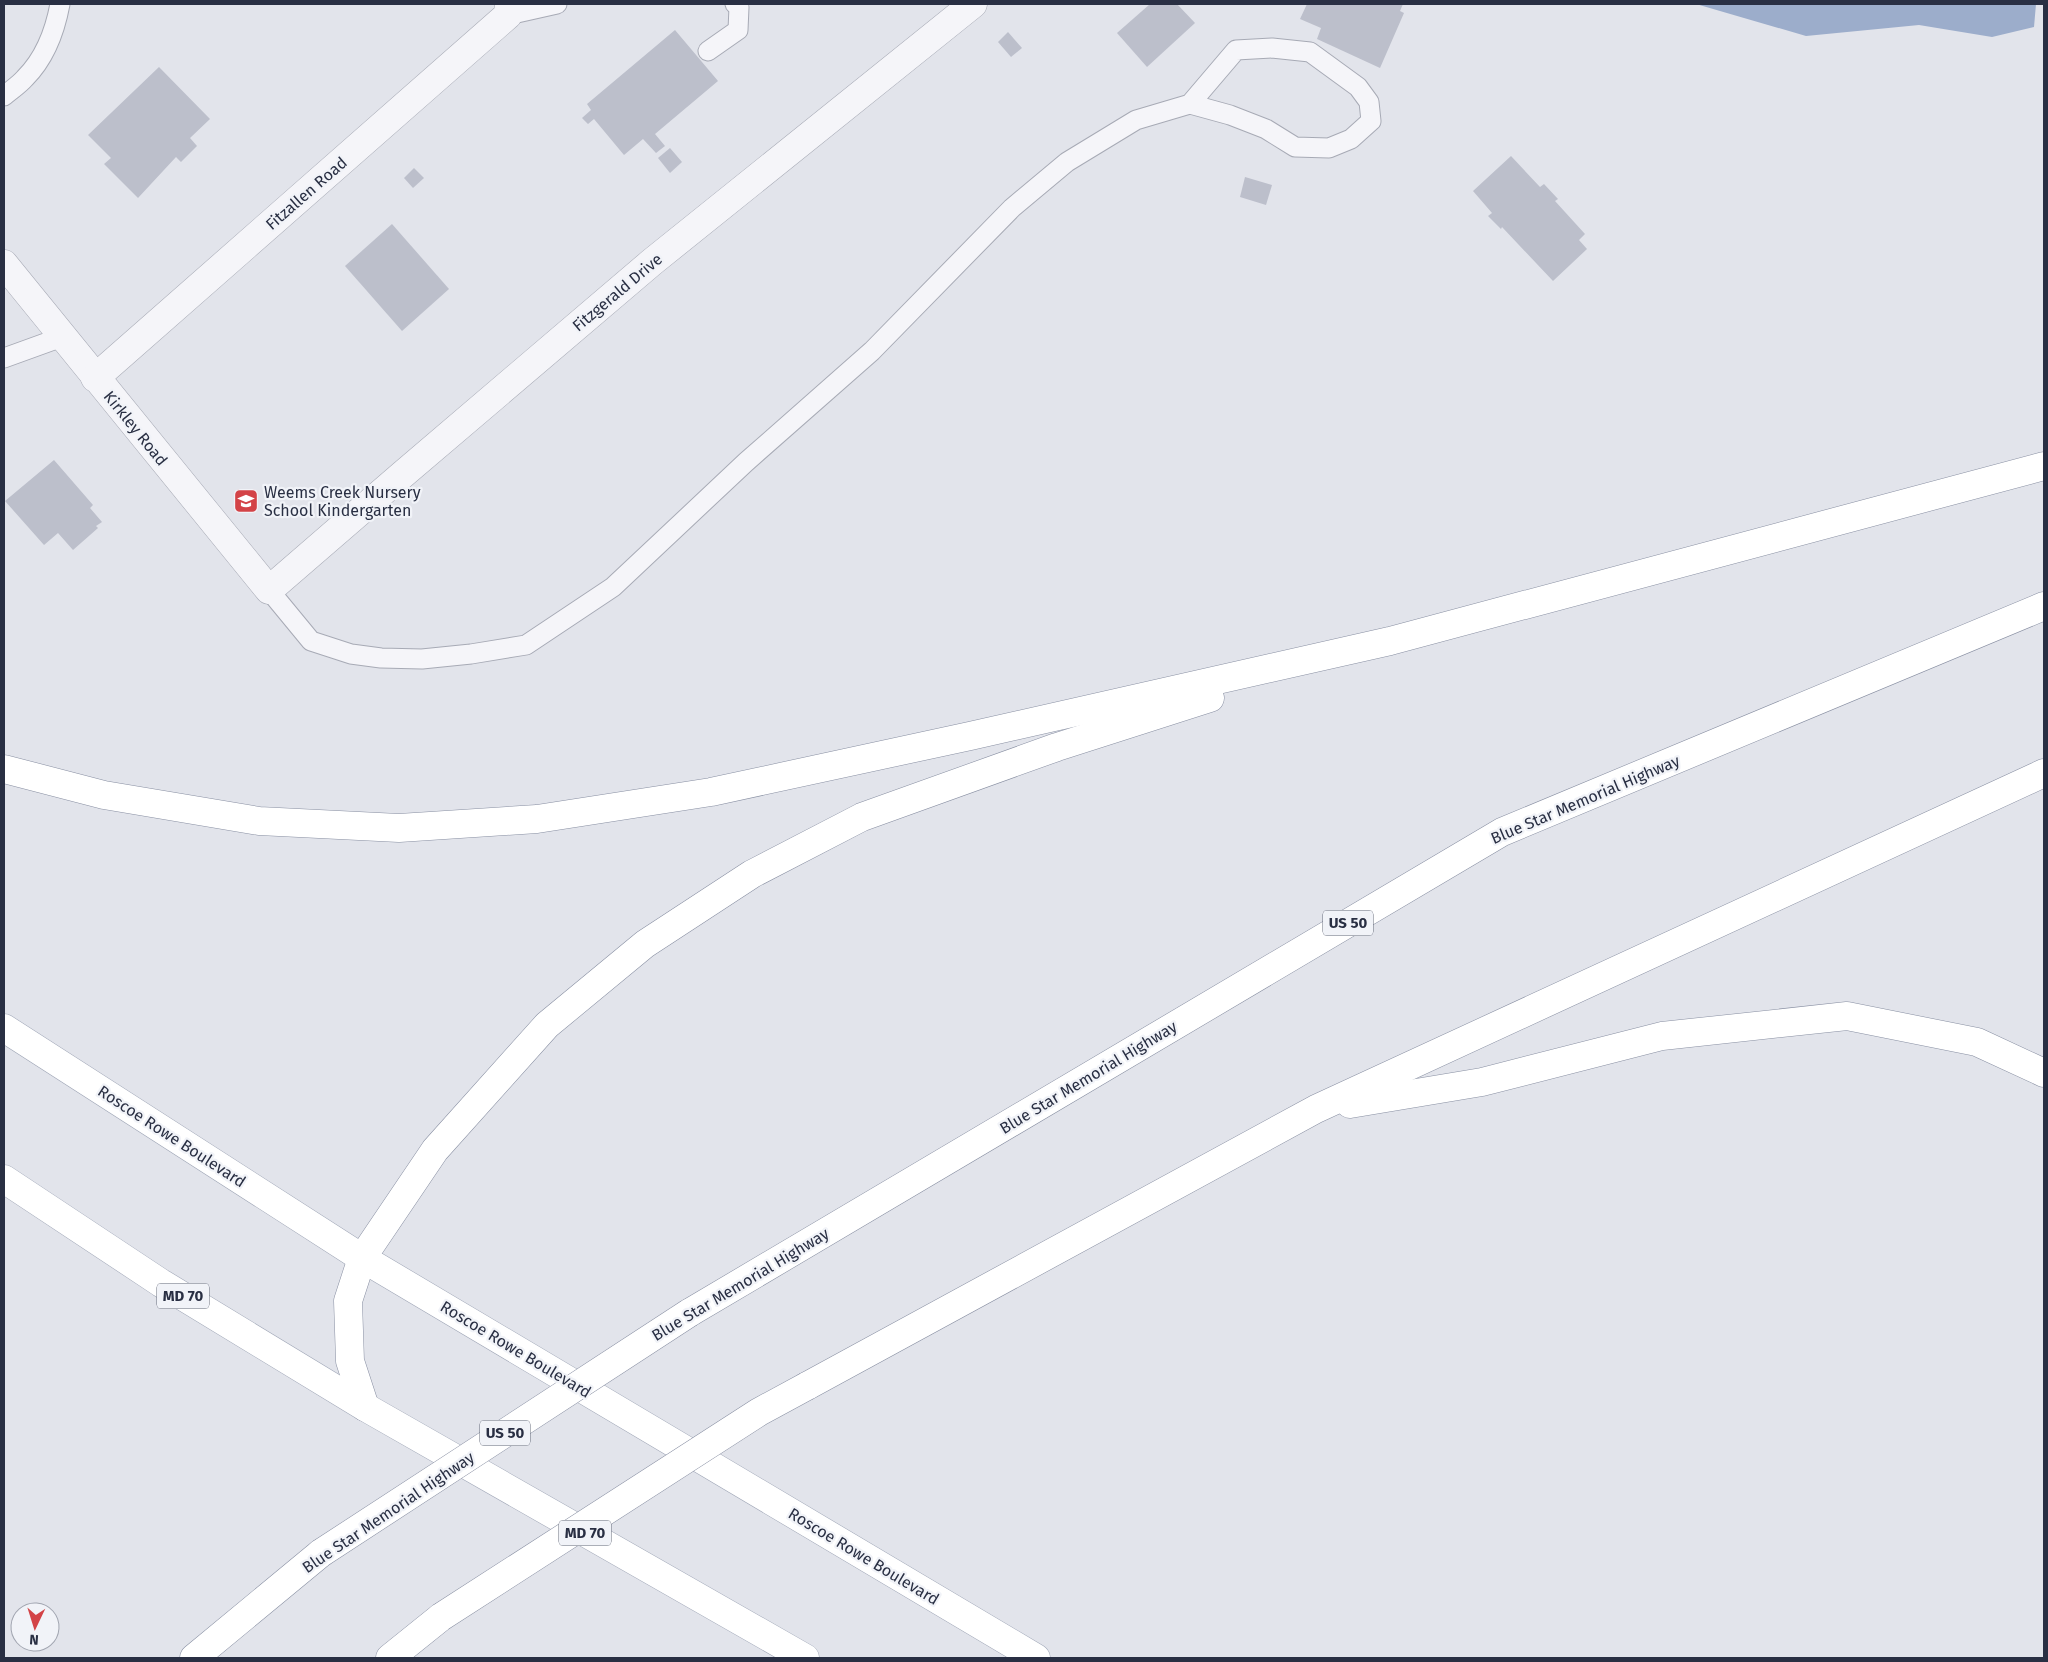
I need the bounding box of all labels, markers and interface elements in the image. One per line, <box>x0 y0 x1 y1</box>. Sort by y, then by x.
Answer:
street label: Fitzallen Road <box>262 153 351 234</box>
street label: Fitzgerald Drive <box>569 249 666 335</box>
street label: Kirkley Road <box>100 387 171 469</box>
place label: Weems Creek Nursery School Kindergarten <box>264 483 421 520</box>
school or university icon: Weems Creek Nursery School Kindergarten <box>233 488 259 514</box>
street label: Blue Star Memorial Highway <box>1488 751 1683 848</box>
road number: US 50 <box>1323 910 1373 936</box>
street label: Blue Star Memorial Highway <box>996 1017 1180 1138</box>
street label: Roscoe Rowe Boulevard <box>94 1082 249 1191</box>
street label: Blue Star Memorial Highway <box>648 1224 832 1345</box>
road number: MD 70 <box>157 1284 209 1308</box>
street label: Roscoe Rowe Boulevard <box>437 1297 594 1402</box>
road number: US 50 <box>480 1420 530 1446</box>
street label: Blue Star Memorial Highway <box>299 1448 478 1577</box>
street label: Roscoe Rowe Boulevard <box>785 1504 942 1609</box>
road number: MD 70 <box>559 1520 611 1546</box>
north arrow <box>10 1602 60 1652</box>
text: N <box>29 1631 39 1648</box>

